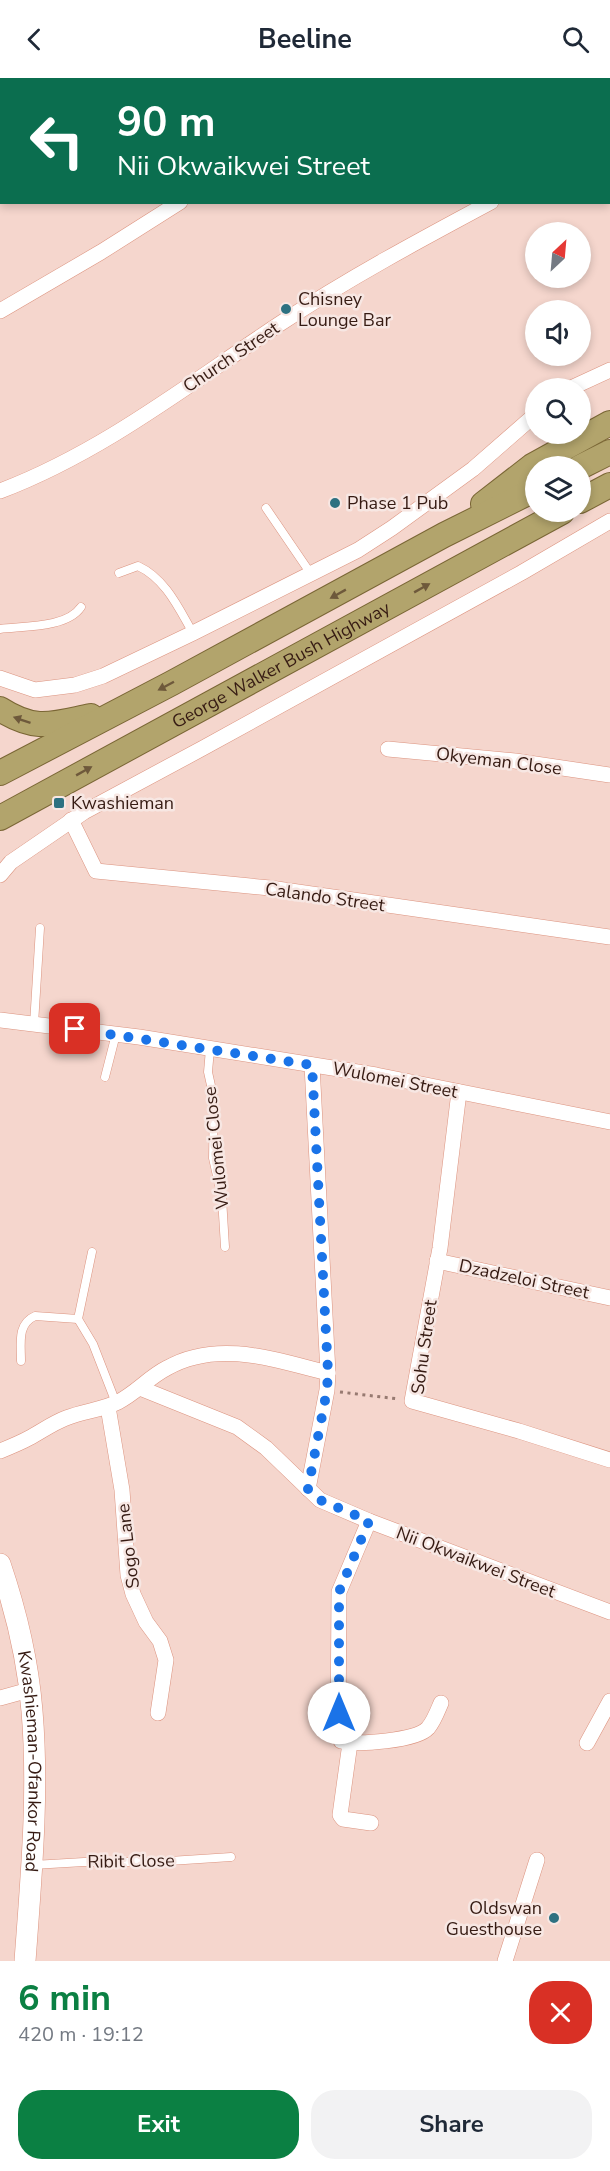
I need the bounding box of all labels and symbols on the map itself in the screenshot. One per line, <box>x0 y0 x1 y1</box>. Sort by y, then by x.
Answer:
north arrow <box>525 222 591 288</box>
place label: Chisney Lounge Bar <box>298 287 391 332</box>
marker: Chisney Lounge Bar <box>279 302 293 316</box>
street label: Church Street <box>178 316 284 398</box>
place label: Phase 1 Pub <box>347 491 448 515</box>
marker: Phase 1 Pub <box>328 496 342 510</box>
one-way arrow <box>413 583 430 593</box>
one-way arrow <box>329 589 346 599</box>
street label: George Walker Bush Highway <box>168 596 395 734</box>
one-way arrow <box>158 681 175 691</box>
one-way arrow <box>13 714 31 724</box>
street label: Okyeman Close <box>435 741 563 781</box>
one-way arrow <box>76 766 93 776</box>
place label: Kwashieman <box>71 791 174 815</box>
marker: Kwashieman <box>52 796 66 810</box>
street label: Calando Street <box>264 877 387 917</box>
pin <box>49 1003 100 1054</box>
street label: Wulomei Street <box>330 1056 460 1104</box>
street label: Wulomei Close <box>198 1085 234 1211</box>
street label: Dzadzeloi Street <box>457 1253 592 1305</box>
street label: Sohu Street <box>405 1298 443 1396</box>
street label: Sogo Lane <box>111 1502 145 1590</box>
street label: Nii Okwaikwei Street <box>393 1521 560 1604</box>
street label: Kwashieman-Ofankor Road <box>12 1649 47 1873</box>
position arrow <box>307 1681 371 1745</box>
street label: Ribit Close <box>87 1848 175 1874</box>
place label: Oldswan Guesthouse <box>446 1896 542 1941</box>
marker: Oldswan Guesthouse <box>547 1911 561 1925</box>

